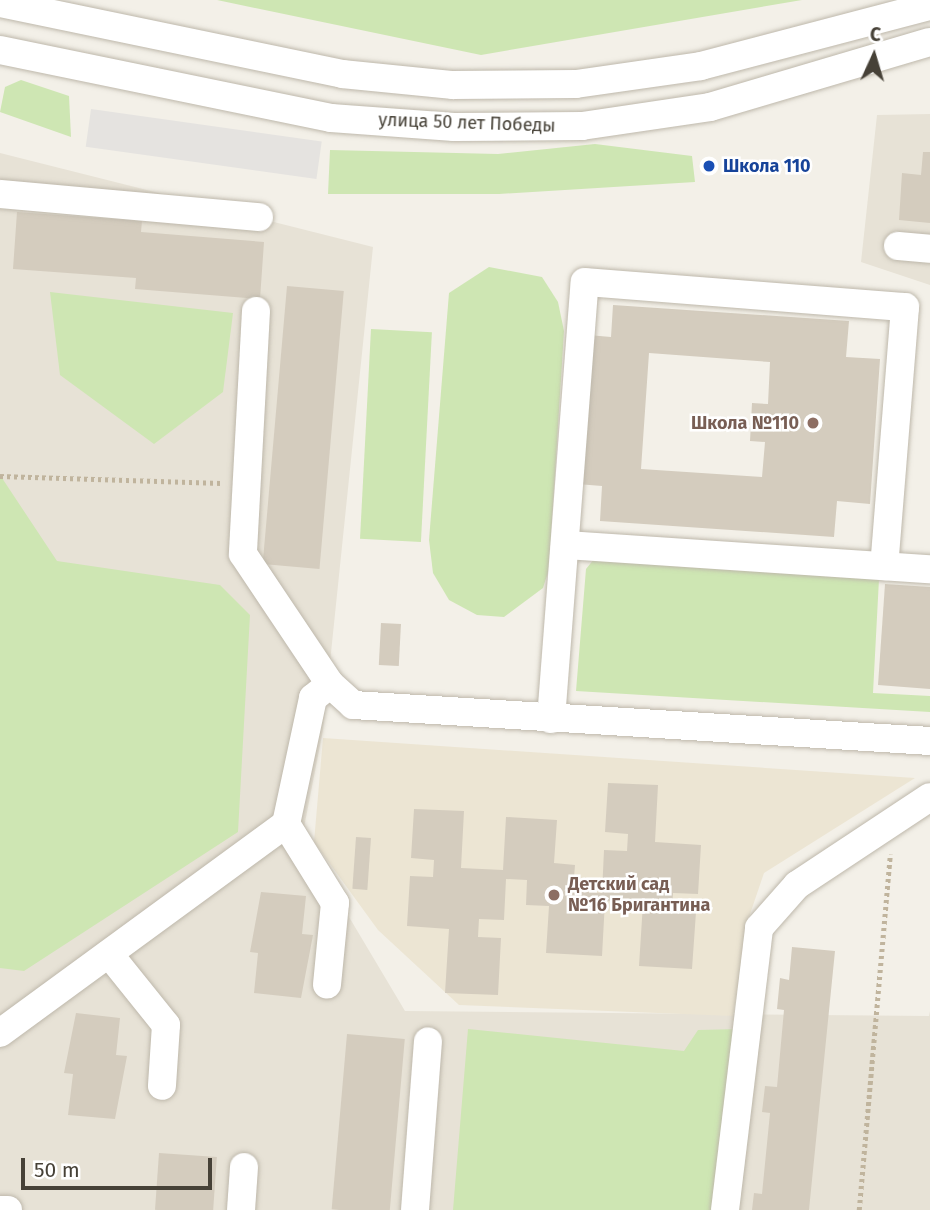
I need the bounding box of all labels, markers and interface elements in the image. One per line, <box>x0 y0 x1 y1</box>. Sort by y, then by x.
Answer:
north arrow <box>839 21 909 91</box>
text: С <box>869 23 882 46</box>
street label: улица 50 лет Победы <box>378 109 556 137</box>
place label: Школа 110 <box>723 155 811 177</box>
marker: Школа 110 <box>701 158 717 174</box>
place label: Школа №110 <box>691 412 799 434</box>
marker: Школа №110 <box>805 415 821 431</box>
place label: Детский сад №16 Бригантина <box>568 874 710 917</box>
marker: Детский сад №16 Бригантина <box>546 887 562 903</box>
scale bar <box>24 1144 215 1188</box>
text: 50 m <box>34 1157 80 1183</box>

